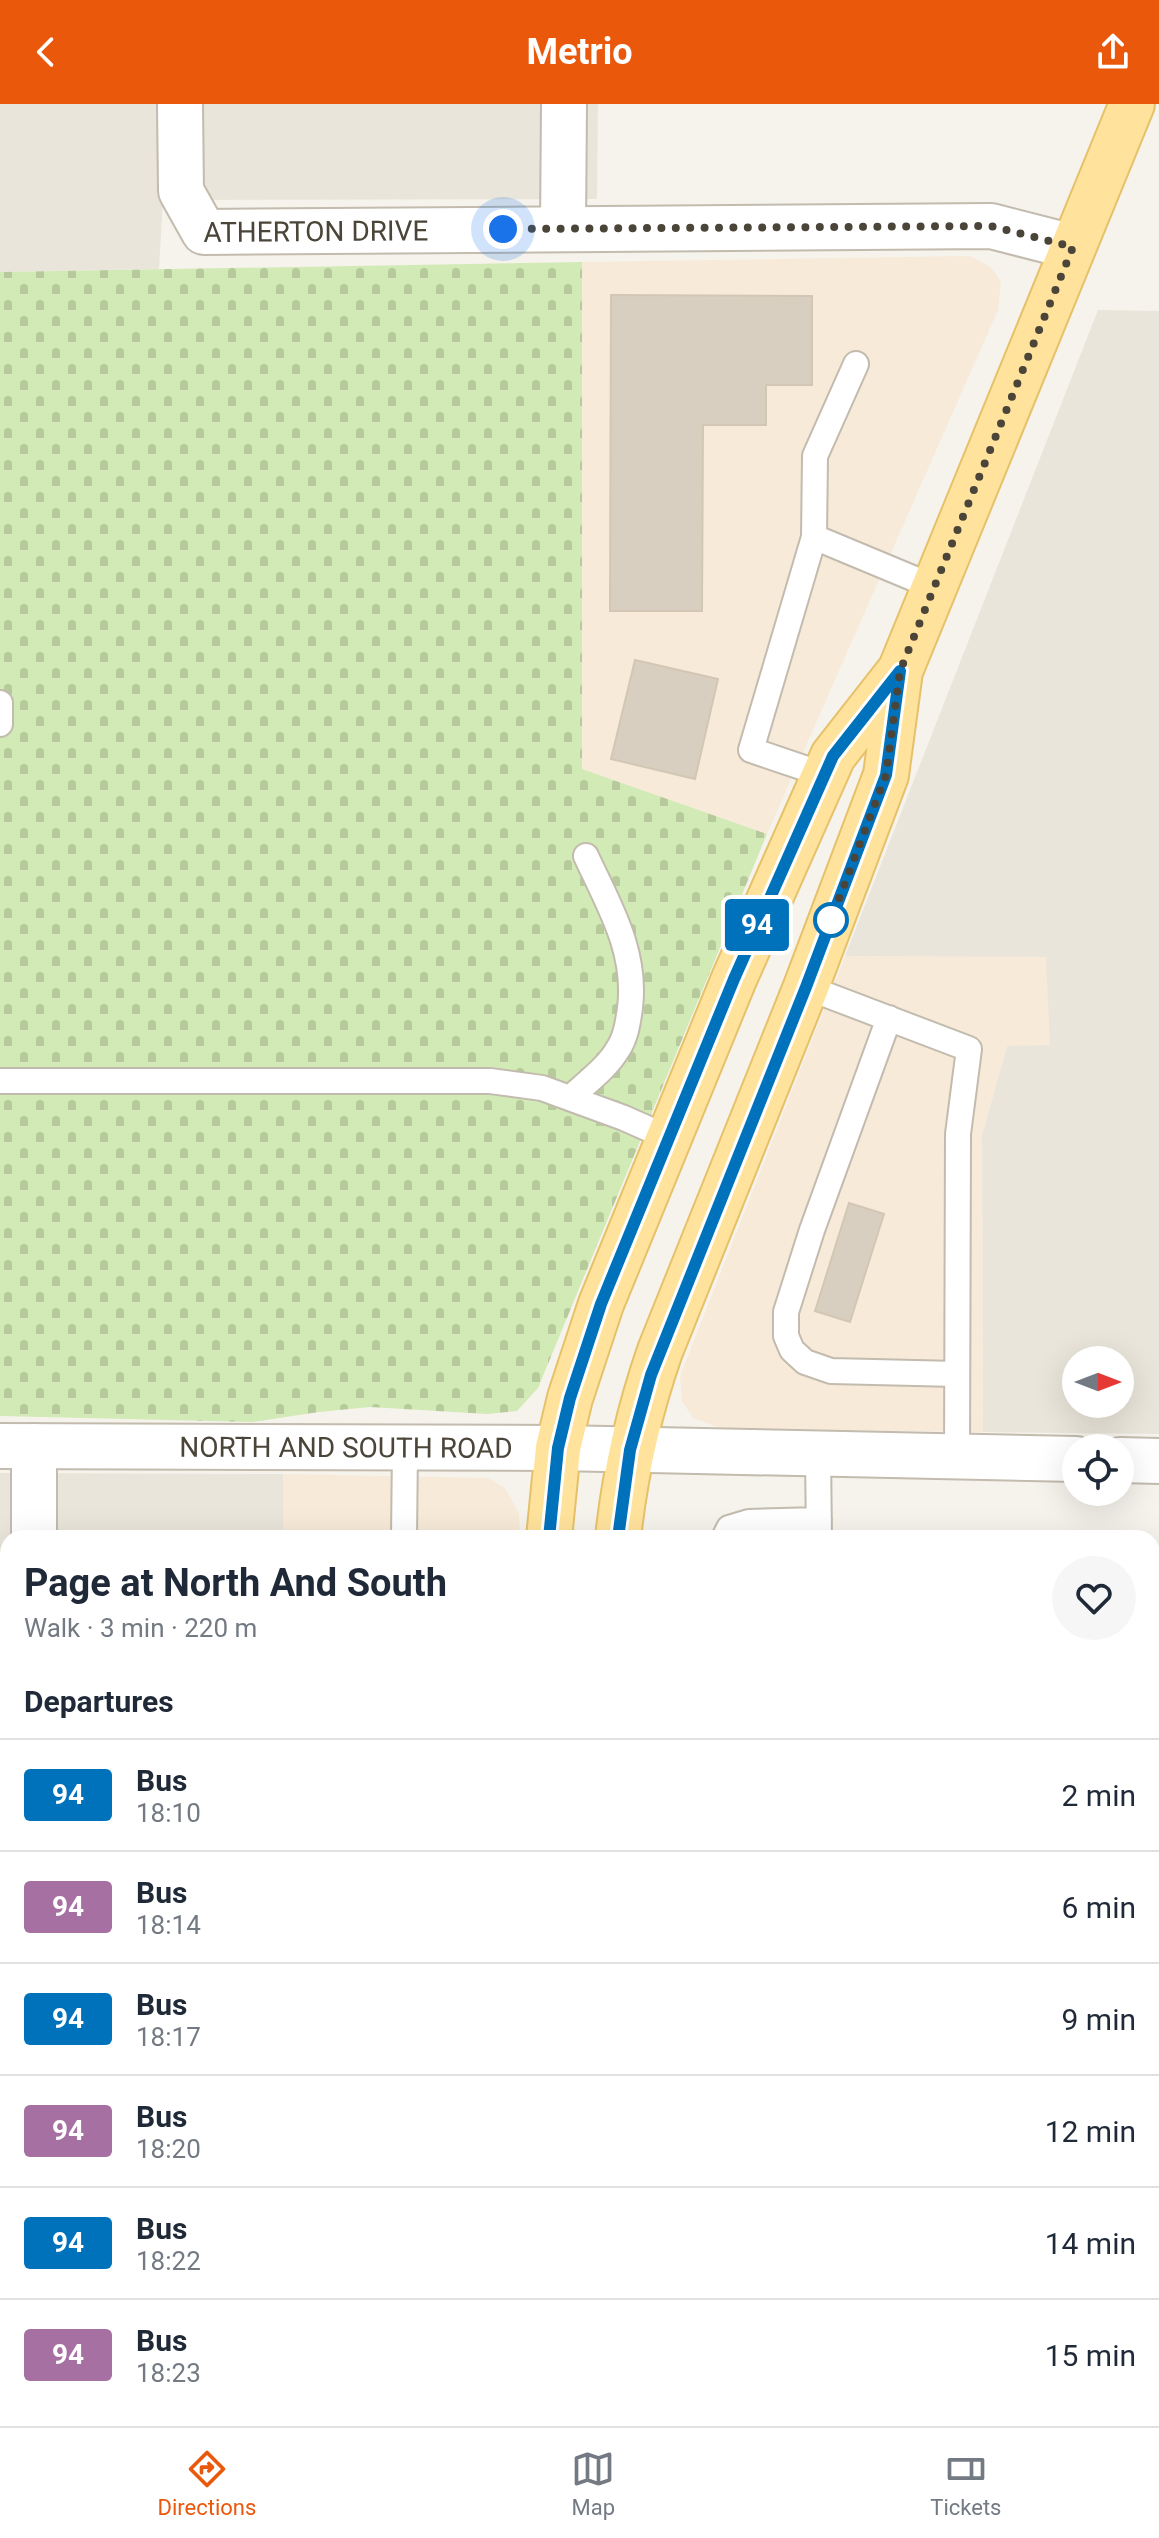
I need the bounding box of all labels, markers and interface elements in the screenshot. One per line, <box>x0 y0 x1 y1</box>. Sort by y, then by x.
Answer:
icon: back <box>24 30 68 74</box>
icon: share <box>1091 30 1135 74</box>
text: Metrio <box>526 31 633 73</box>
your location <box>483 209 523 249</box>
street label: ATHERTON DRIVE <box>203 214 429 249</box>
line badge: 94 <box>721 899 793 951</box>
unlabelled marker <box>814 903 848 937</box>
text: 94 <box>741 908 773 941</box>
north arrow <box>1062 1346 1134 1418</box>
map controls <box>1062 1346 1134 1506</box>
street label: NORTH AND SOUTH ROAD <box>179 1430 513 1464</box>
button: locate <box>1062 1434 1134 1506</box>
button: heart <box>1052 1556 1136 1640</box>
text: Page at North And South <box>24 1561 447 1605</box>
text: Walk · 3 min · 220 m <box>24 1613 257 1643</box>
text: Departures <box>24 1684 174 1719</box>
text: Bus <box>136 1763 187 1798</box>
text: 94 <box>52 1778 84 1811</box>
text: 2 min <box>1062 1778 1136 1813</box>
text: 18:10 <box>136 1798 201 1828</box>
text: Bus <box>136 1875 187 1910</box>
text: 94 <box>52 1890 84 1923</box>
text: 6 min <box>1062 1890 1136 1925</box>
text: 18:14 <box>136 1910 201 1940</box>
text: Bus <box>136 1987 187 2022</box>
text: 94 <box>52 2002 84 2035</box>
text: 9 min <box>1062 2002 1136 2037</box>
text: 18:17 <box>136 2022 201 2052</box>
text: Bus <box>136 2099 187 2134</box>
text: 94 <box>52 2114 84 2147</box>
text: 12 min <box>1045 2114 1136 2149</box>
text: 18:20 <box>136 2134 201 2164</box>
text: Bus <box>136 2211 187 2246</box>
text: 94 <box>52 2226 84 2259</box>
text: 14 min <box>1045 2226 1136 2261</box>
text: 18:22 <box>136 2246 201 2276</box>
text: Bus <box>136 2323 187 2358</box>
text: 94 <box>52 2338 84 2371</box>
text: 15 min <box>1045 2338 1136 2373</box>
text: 18:23 <box>136 2358 201 2388</box>
tab: Directions <box>158 2447 256 2520</box>
tab: Map <box>571 2447 615 2520</box>
tab: Tickets <box>930 2447 1001 2520</box>

